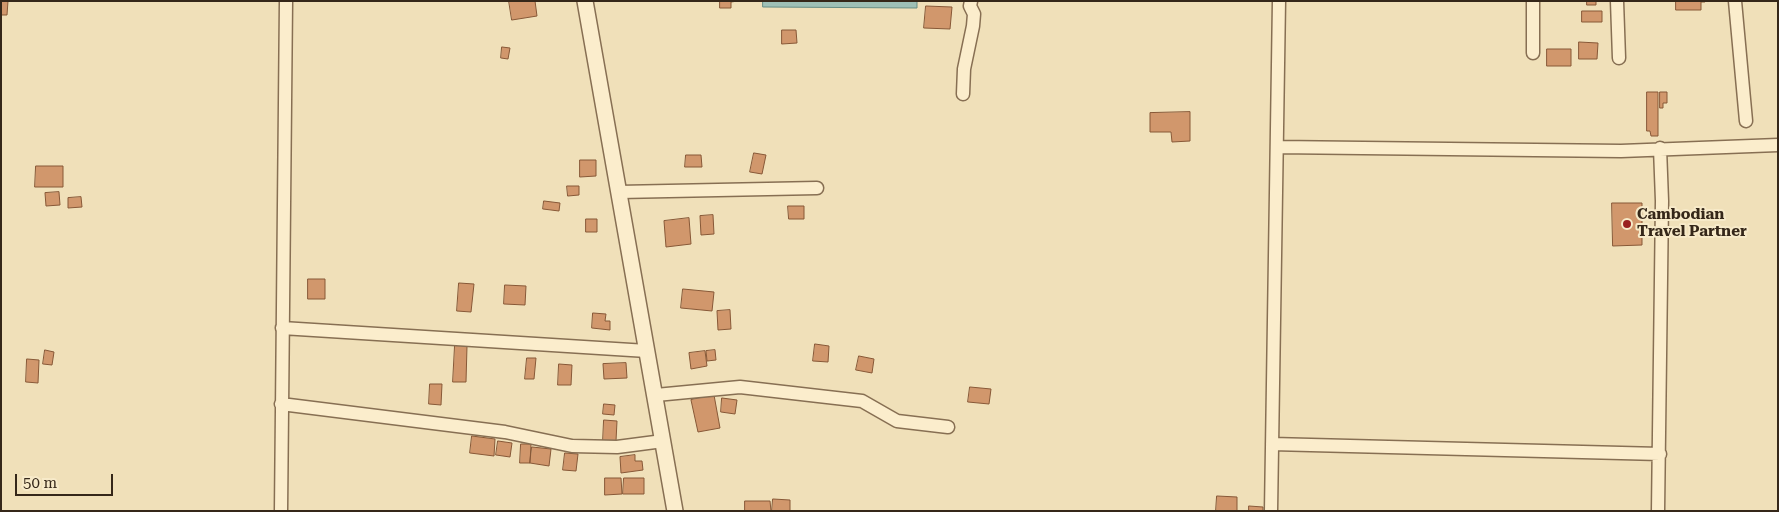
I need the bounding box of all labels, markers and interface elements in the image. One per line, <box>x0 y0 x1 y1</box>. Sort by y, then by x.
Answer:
place label: Cambodian Travel Partner <box>1637 206 1747 241</box>
marker: Cambodian Travel Partner <box>1621 218 1633 230</box>
scale bar <box>18 464 115 496</box>
text: 50 m <box>23 474 57 492</box>

